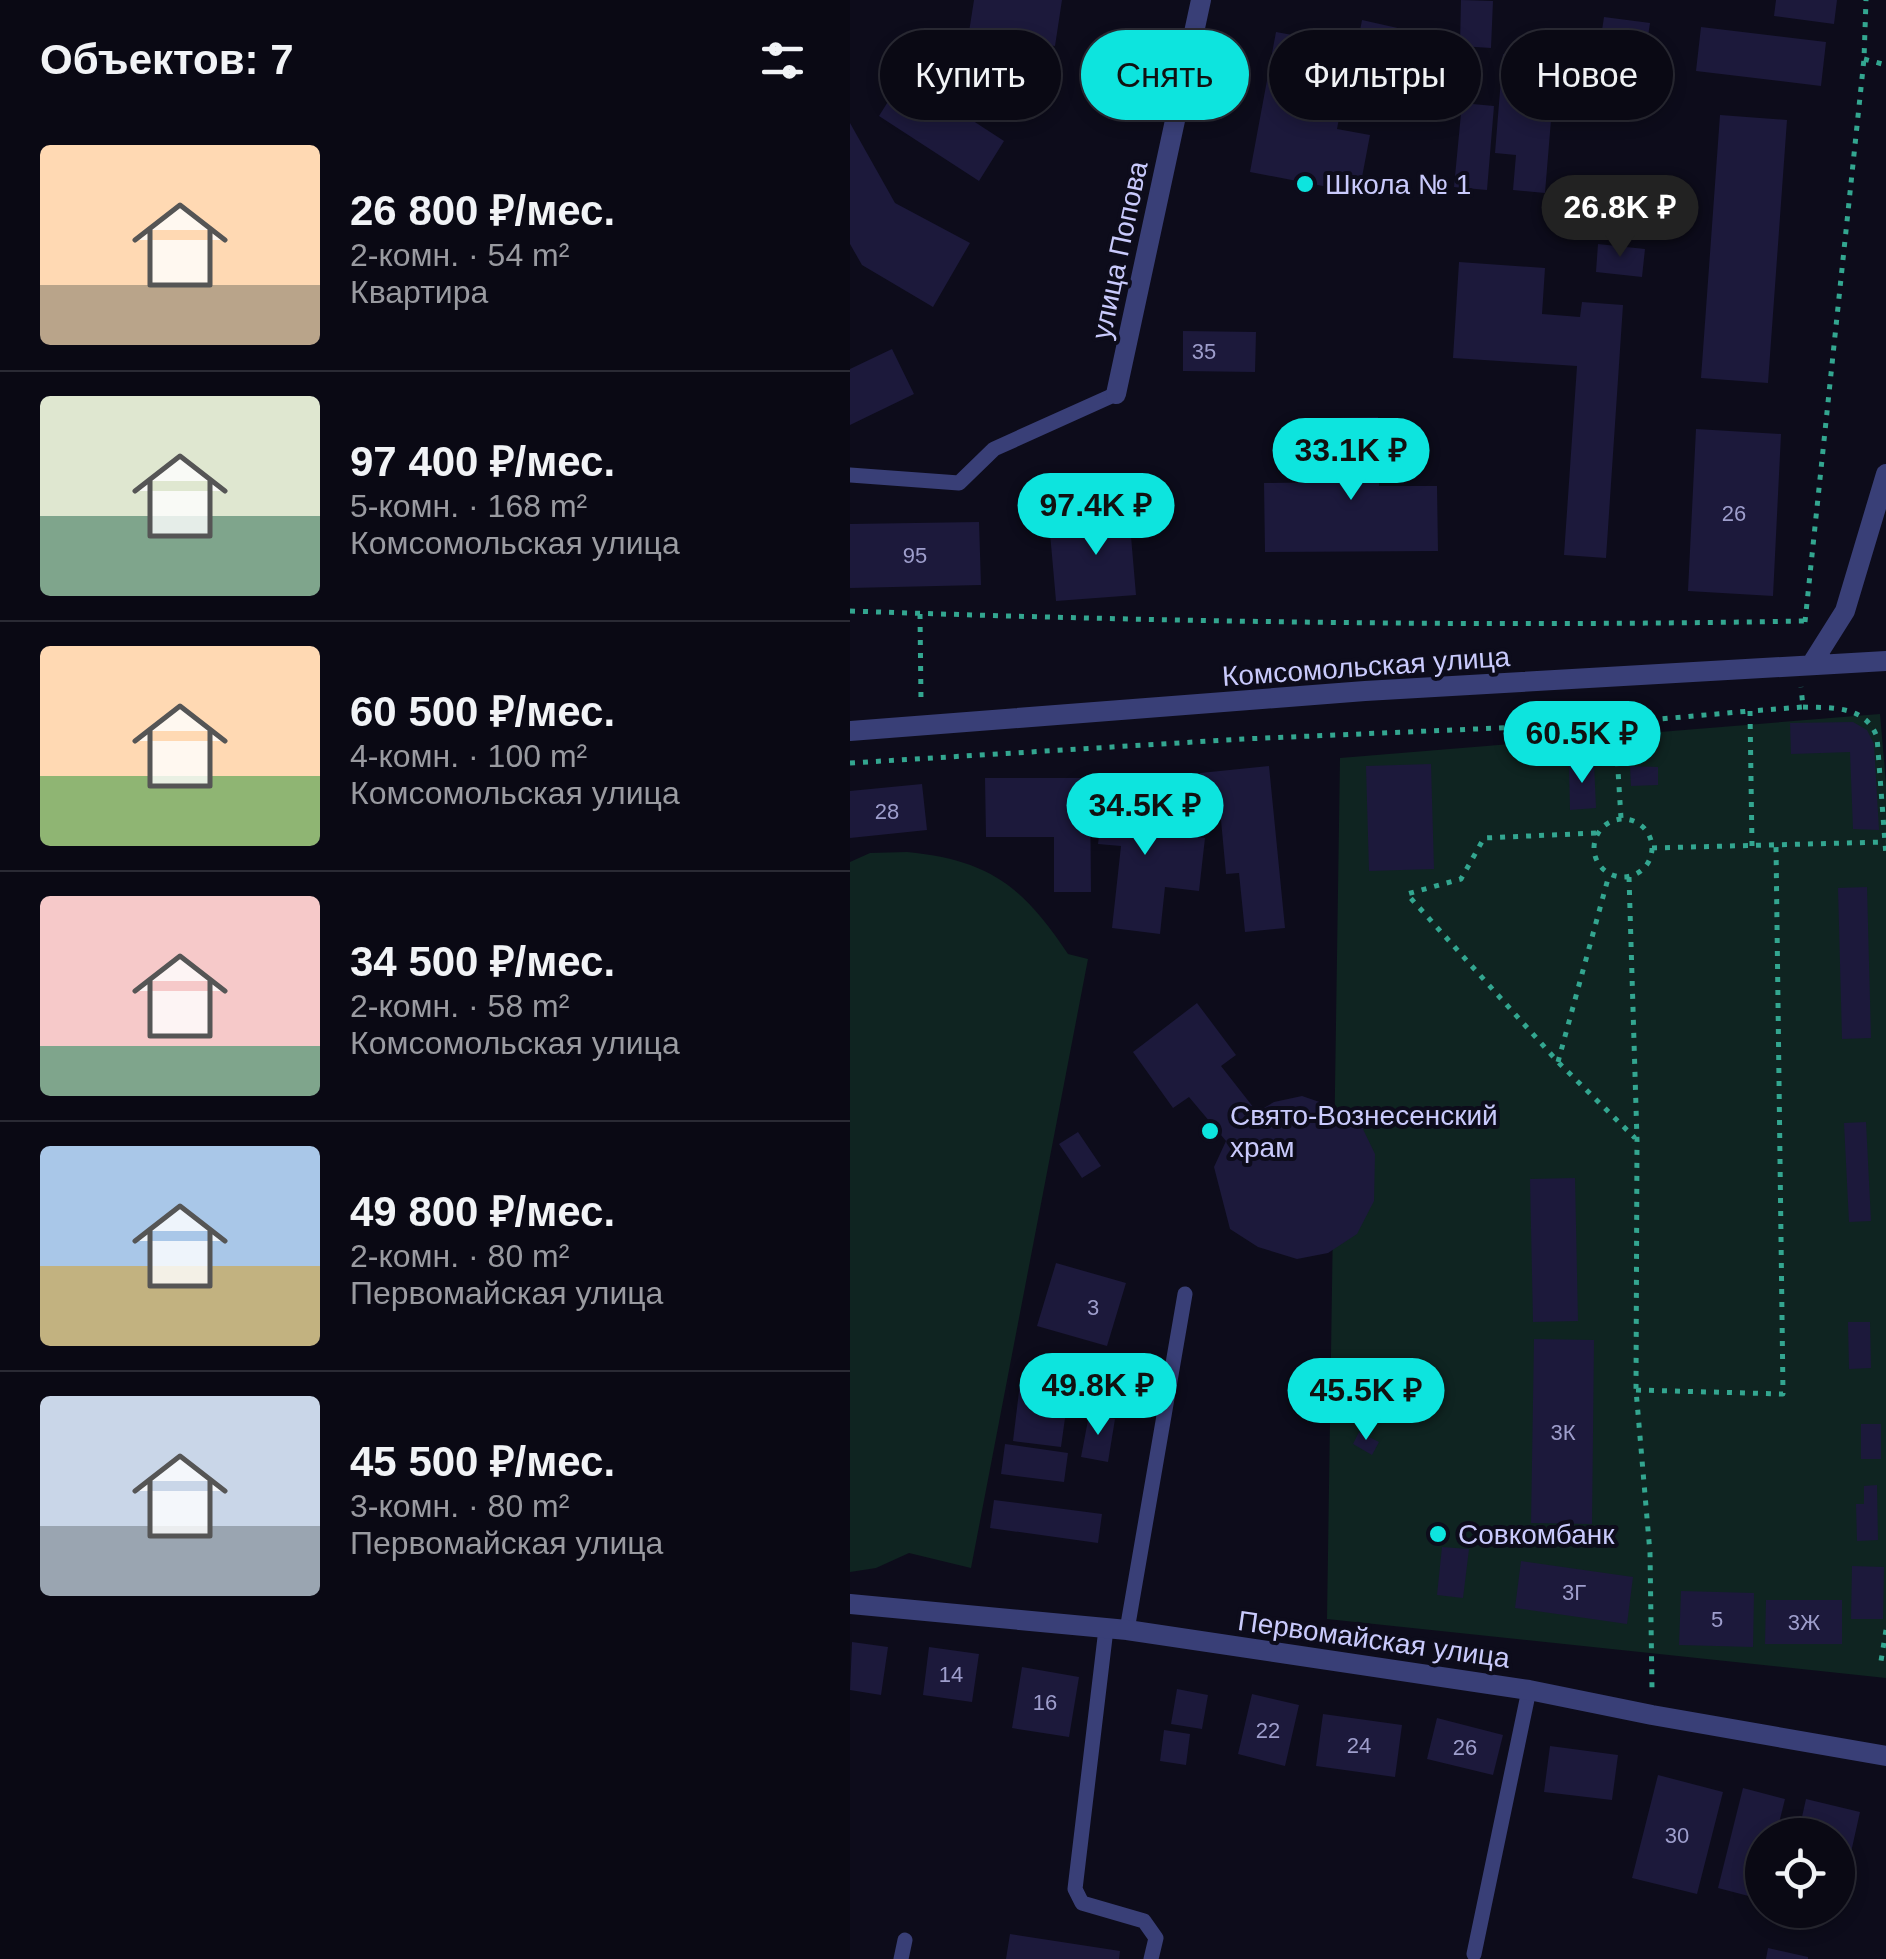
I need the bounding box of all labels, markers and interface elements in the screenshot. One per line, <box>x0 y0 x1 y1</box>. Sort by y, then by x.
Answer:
chip: Купить <box>880 30 1061 120</box>
chip: Снять <box>1081 30 1249 120</box>
chip: Фильтры <box>1269 30 1481 120</box>
chip: Новое <box>1501 30 1673 120</box>
icon: filters <box>755 33 810 88</box>
text: Объектов: 7 <box>40 36 294 83</box>
street label: улица Попова <box>1085 158 1154 342</box>
place label: Школа № 1 <box>1325 169 1471 200</box>
marker: Школа № 1 <box>1294 173 1316 195</box>
pin: 26.8K ₽ <box>1528 175 1712 260</box>
icon: home <box>120 185 240 305</box>
text: 26 800 ₽/мес. <box>350 187 615 234</box>
text: 26.8K ₽ <box>1564 189 1676 225</box>
text: 2-комн. · 54 m² <box>350 237 569 273</box>
text: Квартира <box>350 274 488 310</box>
house number: 35 <box>1192 339 1216 364</box>
pin: 33.1K ₽ <box>1259 418 1443 503</box>
text: 33.1K ₽ <box>1295 432 1407 468</box>
icon: home <box>120 436 240 556</box>
text: 97 400 ₽/мес. <box>350 438 615 485</box>
pin: 97.4K ₽ <box>1004 473 1188 558</box>
text: 97.4K ₽ <box>1040 487 1152 523</box>
text: 5-комн. · 168 m² <box>350 488 587 524</box>
house number: 26 <box>1722 501 1746 526</box>
text: Комсомольская улица <box>350 525 680 561</box>
house number: 95 <box>903 543 927 568</box>
street label: Комсомольская улица <box>1221 641 1511 692</box>
icon: home <box>120 686 240 806</box>
text: 60 500 ₽/мес. <box>350 688 615 735</box>
pin: 60.5K ₽ <box>1490 701 1674 786</box>
text: 60.5K ₽ <box>1526 715 1638 751</box>
text: 4-комн. · 100 m² <box>350 738 587 774</box>
pin: 34.5K ₽ <box>1053 773 1237 858</box>
text: Комсомольская улица <box>350 775 680 811</box>
text: 34.5K ₽ <box>1089 787 1201 823</box>
house number: 28 <box>875 799 899 824</box>
icon: home <box>120 936 240 1056</box>
text: 34 500 ₽/мес. <box>350 938 615 985</box>
text: 2-комн. · 58 m² <box>350 988 569 1024</box>
text: Комсомольская улица <box>350 1025 680 1061</box>
place label: Свято-Вознесенский храм <box>1230 1100 1498 1163</box>
marker: Свято-Вознесенский храм <box>1199 1120 1221 1142</box>
icon: home <box>120 1186 240 1306</box>
text: 49 800 ₽/мес. <box>350 1188 615 1235</box>
text: 2-комн. · 80 m² <box>350 1238 569 1274</box>
text: Первомайская улица <box>350 1275 663 1311</box>
house number: 3 <box>1087 1295 1099 1320</box>
pin: 49.8K ₽ <box>1006 1353 1190 1438</box>
pin: 45.5K ₽ <box>1274 1358 1458 1443</box>
text: 49.8K ₽ <box>1042 1367 1154 1403</box>
text: 45.5K ₽ <box>1310 1372 1422 1408</box>
house number: 3К <box>1550 1420 1576 1445</box>
icon: home <box>120 1436 240 1556</box>
text: 45 500 ₽/мес. <box>350 1438 615 1485</box>
text: 3-комн. · 80 m² <box>350 1488 569 1524</box>
place label: Совкомбанк <box>1458 1519 1615 1550</box>
marker: Совкомбанк <box>1427 1523 1449 1545</box>
text: Первомайская улица <box>350 1525 663 1561</box>
house number: 3Г <box>1562 1580 1586 1605</box>
street label: Первомайская улица <box>1236 1605 1512 1674</box>
house number: 5 <box>1711 1607 1723 1632</box>
house number: 3Ж <box>1788 1610 1821 1635</box>
house number: 14 <box>939 1662 963 1687</box>
house number: 16 <box>1033 1690 1057 1715</box>
house number: 22 <box>1256 1718 1280 1743</box>
house number: 24 <box>1347 1733 1371 1758</box>
house number: 26 <box>1453 1735 1477 1760</box>
map controls <box>1745 1818 1855 1928</box>
button: locate <box>1745 1818 1855 1928</box>
house number: 30 <box>1665 1823 1689 1848</box>

